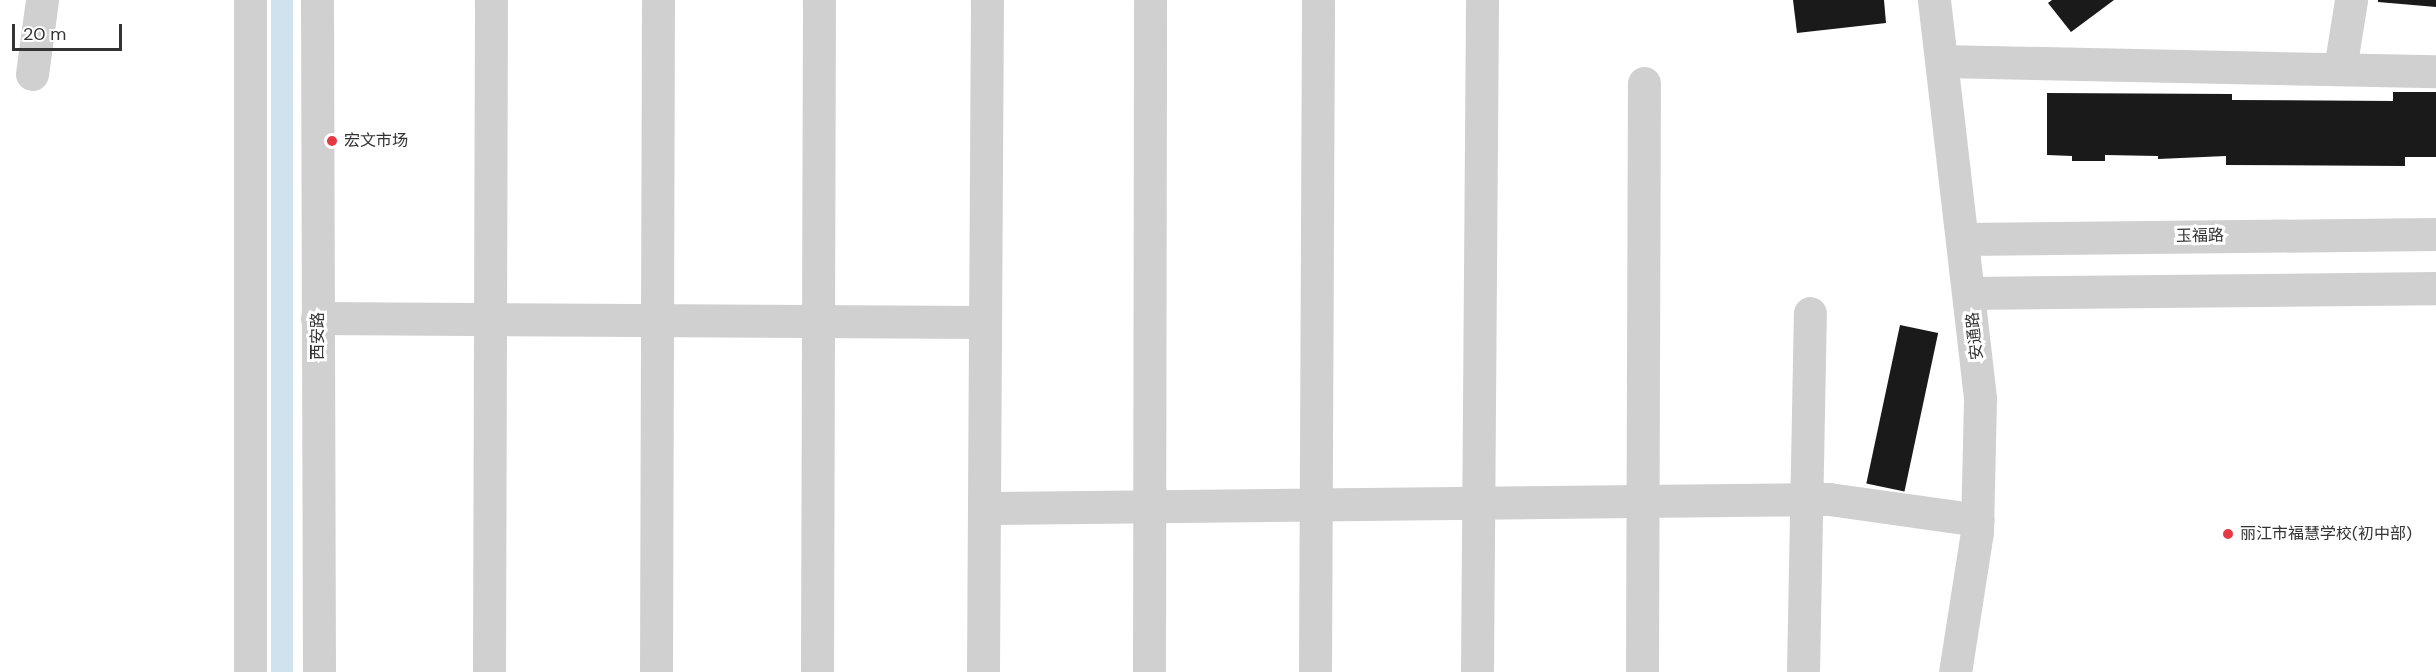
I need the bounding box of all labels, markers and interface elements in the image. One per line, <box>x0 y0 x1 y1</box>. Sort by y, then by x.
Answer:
scale bar <box>15 12 124 50</box>
text: 20 m <box>23 22 66 46</box>
place label: 宏文市场 <box>344 131 408 151</box>
marker: 宏文市场 <box>325 134 339 148</box>
street label: 玉福路 <box>2176 226 2224 246</box>
street label: 安通路 <box>1963 311 1987 361</box>
street label: 西安路 <box>308 312 328 360</box>
place label: 丽江市福慧学校(初中部) <box>2240 524 2412 544</box>
marker: 丽江市福慧学校(初中部) <box>2221 527 2235 541</box>

